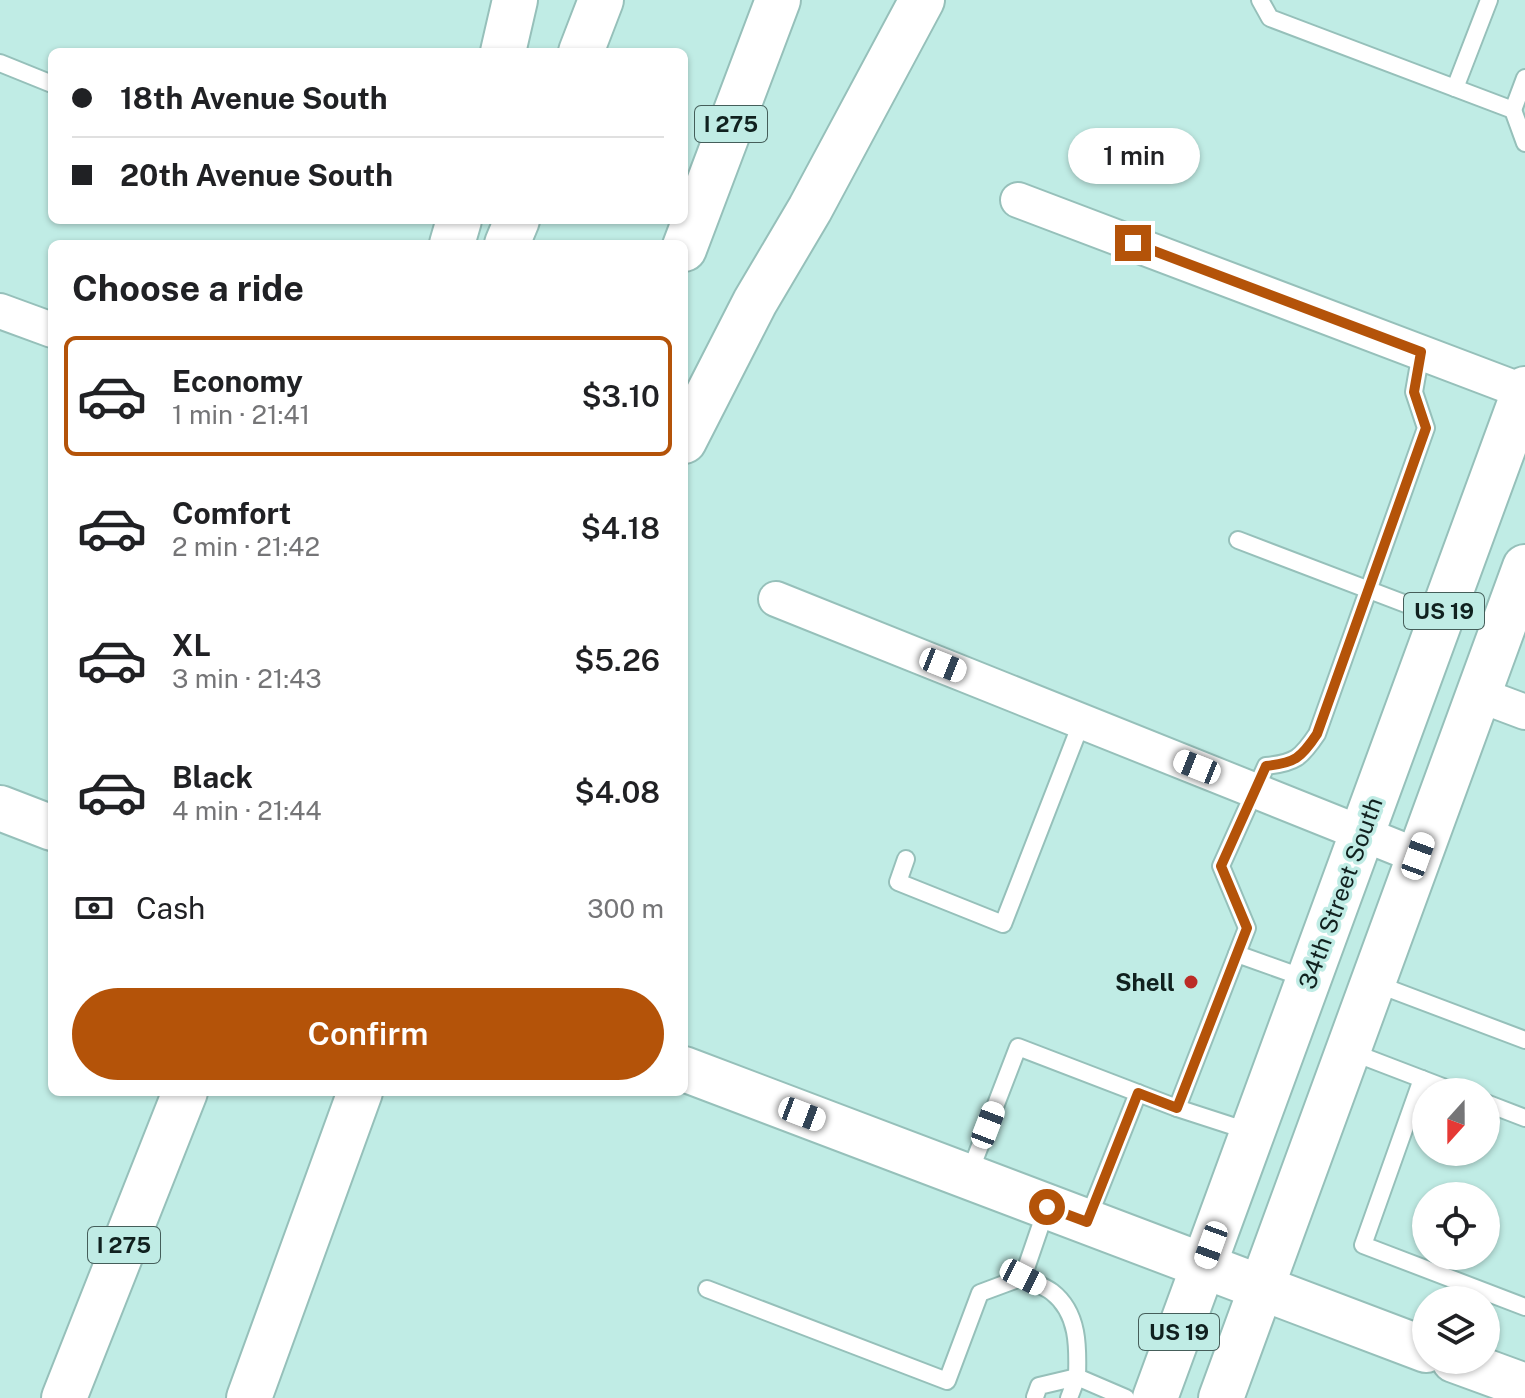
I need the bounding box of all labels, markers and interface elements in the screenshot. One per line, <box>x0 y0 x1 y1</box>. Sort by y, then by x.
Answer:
text: 18th Avenue South <box>120 80 388 116</box>
road number: I 275 <box>695 106 767 142</box>
callout: 1 min <box>1067 127 1199 183</box>
text: 1 min <box>1103 140 1165 171</box>
text: 20th Avenue South <box>120 157 393 193</box>
route end <box>1115 225 1151 261</box>
text: Choose a ride <box>72 267 304 309</box>
icon: car <box>76 360 148 432</box>
text: Economy <box>172 363 303 399</box>
text: $3.10 <box>581 378 660 414</box>
text: 1 min · 21:41 <box>172 399 310 430</box>
icon: car <box>76 492 148 564</box>
text: Comfort <box>172 495 291 531</box>
text: $4.18 <box>581 510 660 546</box>
text: 2 min · 21:42 <box>172 531 320 562</box>
road number: US 19 <box>1404 593 1484 629</box>
icon: car <box>76 624 148 696</box>
text: XL <box>172 627 211 663</box>
text: $5.26 <box>574 642 660 678</box>
car <box>916 645 970 685</box>
text: 3 min · 21:43 <box>172 663 322 694</box>
car <box>1170 747 1224 787</box>
icon: car <box>76 756 148 828</box>
text: Black <box>172 759 253 795</box>
text: $4.08 <box>575 774 660 810</box>
street label: 34th Street South <box>1292 793 1388 993</box>
text: 4 min · 21:44 <box>172 795 322 826</box>
car <box>1399 829 1437 883</box>
icon: cash <box>72 886 116 930</box>
text: Cash <box>136 890 205 926</box>
text: 300 m <box>587 893 664 924</box>
place label: Shell <box>1115 968 1175 996</box>
marker: Shell <box>1182 973 1200 991</box>
button: Confirm <box>72 988 664 1080</box>
north arrow <box>1412 1078 1500 1166</box>
map controls <box>1412 1078 1500 1374</box>
car <box>775 1094 829 1134</box>
car <box>968 1098 1008 1152</box>
button: locate <box>1412 1182 1500 1270</box>
route start <box>1029 1189 1065 1225</box>
car <box>1192 1218 1230 1272</box>
road number: I 275 <box>88 1227 160 1263</box>
car <box>996 1255 1050 1299</box>
button: layers <box>1412 1286 1500 1374</box>
road number: US 19 <box>1139 1314 1219 1350</box>

